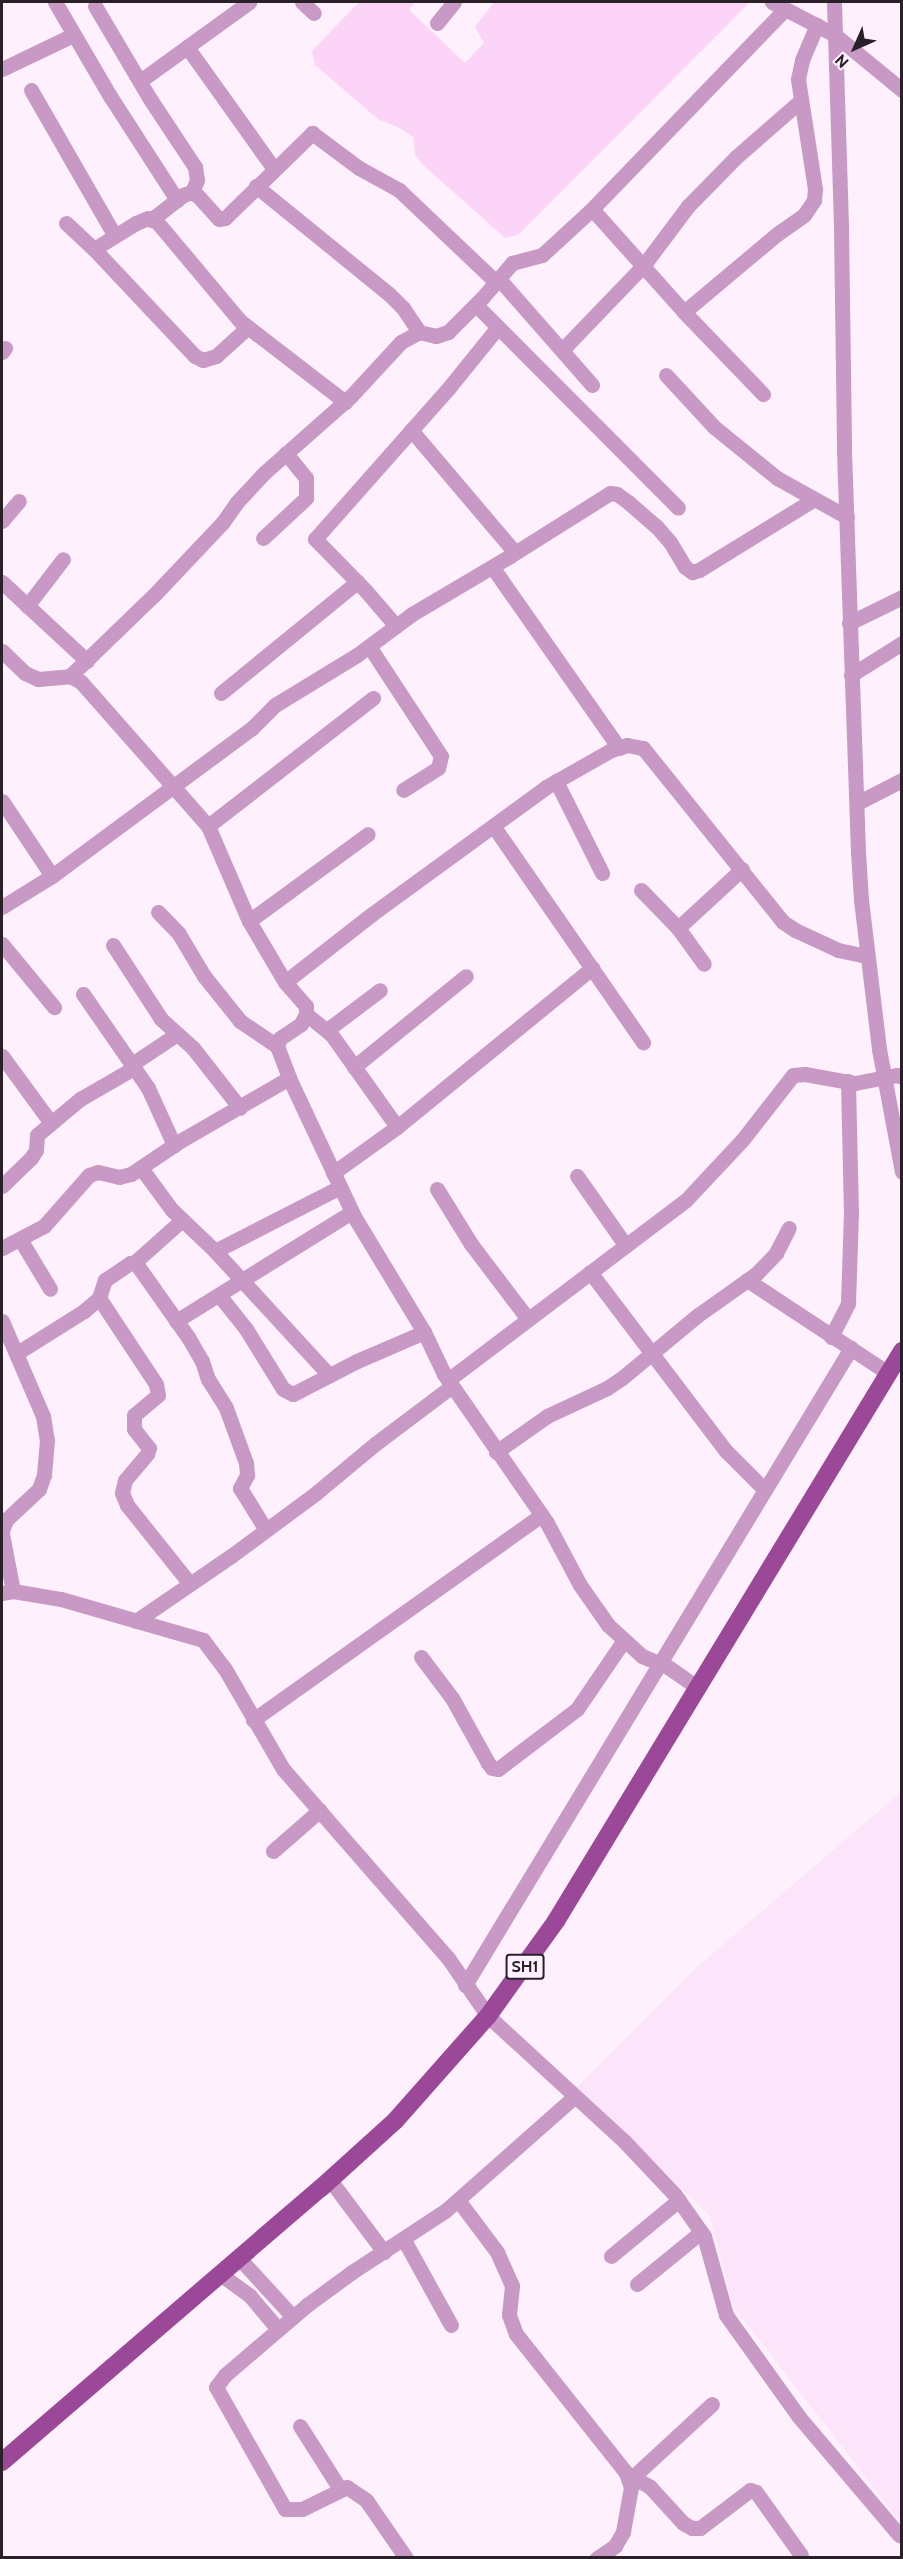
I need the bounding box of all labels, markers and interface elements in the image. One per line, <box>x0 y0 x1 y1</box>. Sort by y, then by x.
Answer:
north arrow <box>825 18 885 78</box>
text: N <box>831 50 853 72</box>
road number: SH1 <box>506 1954 544 1980</box>

